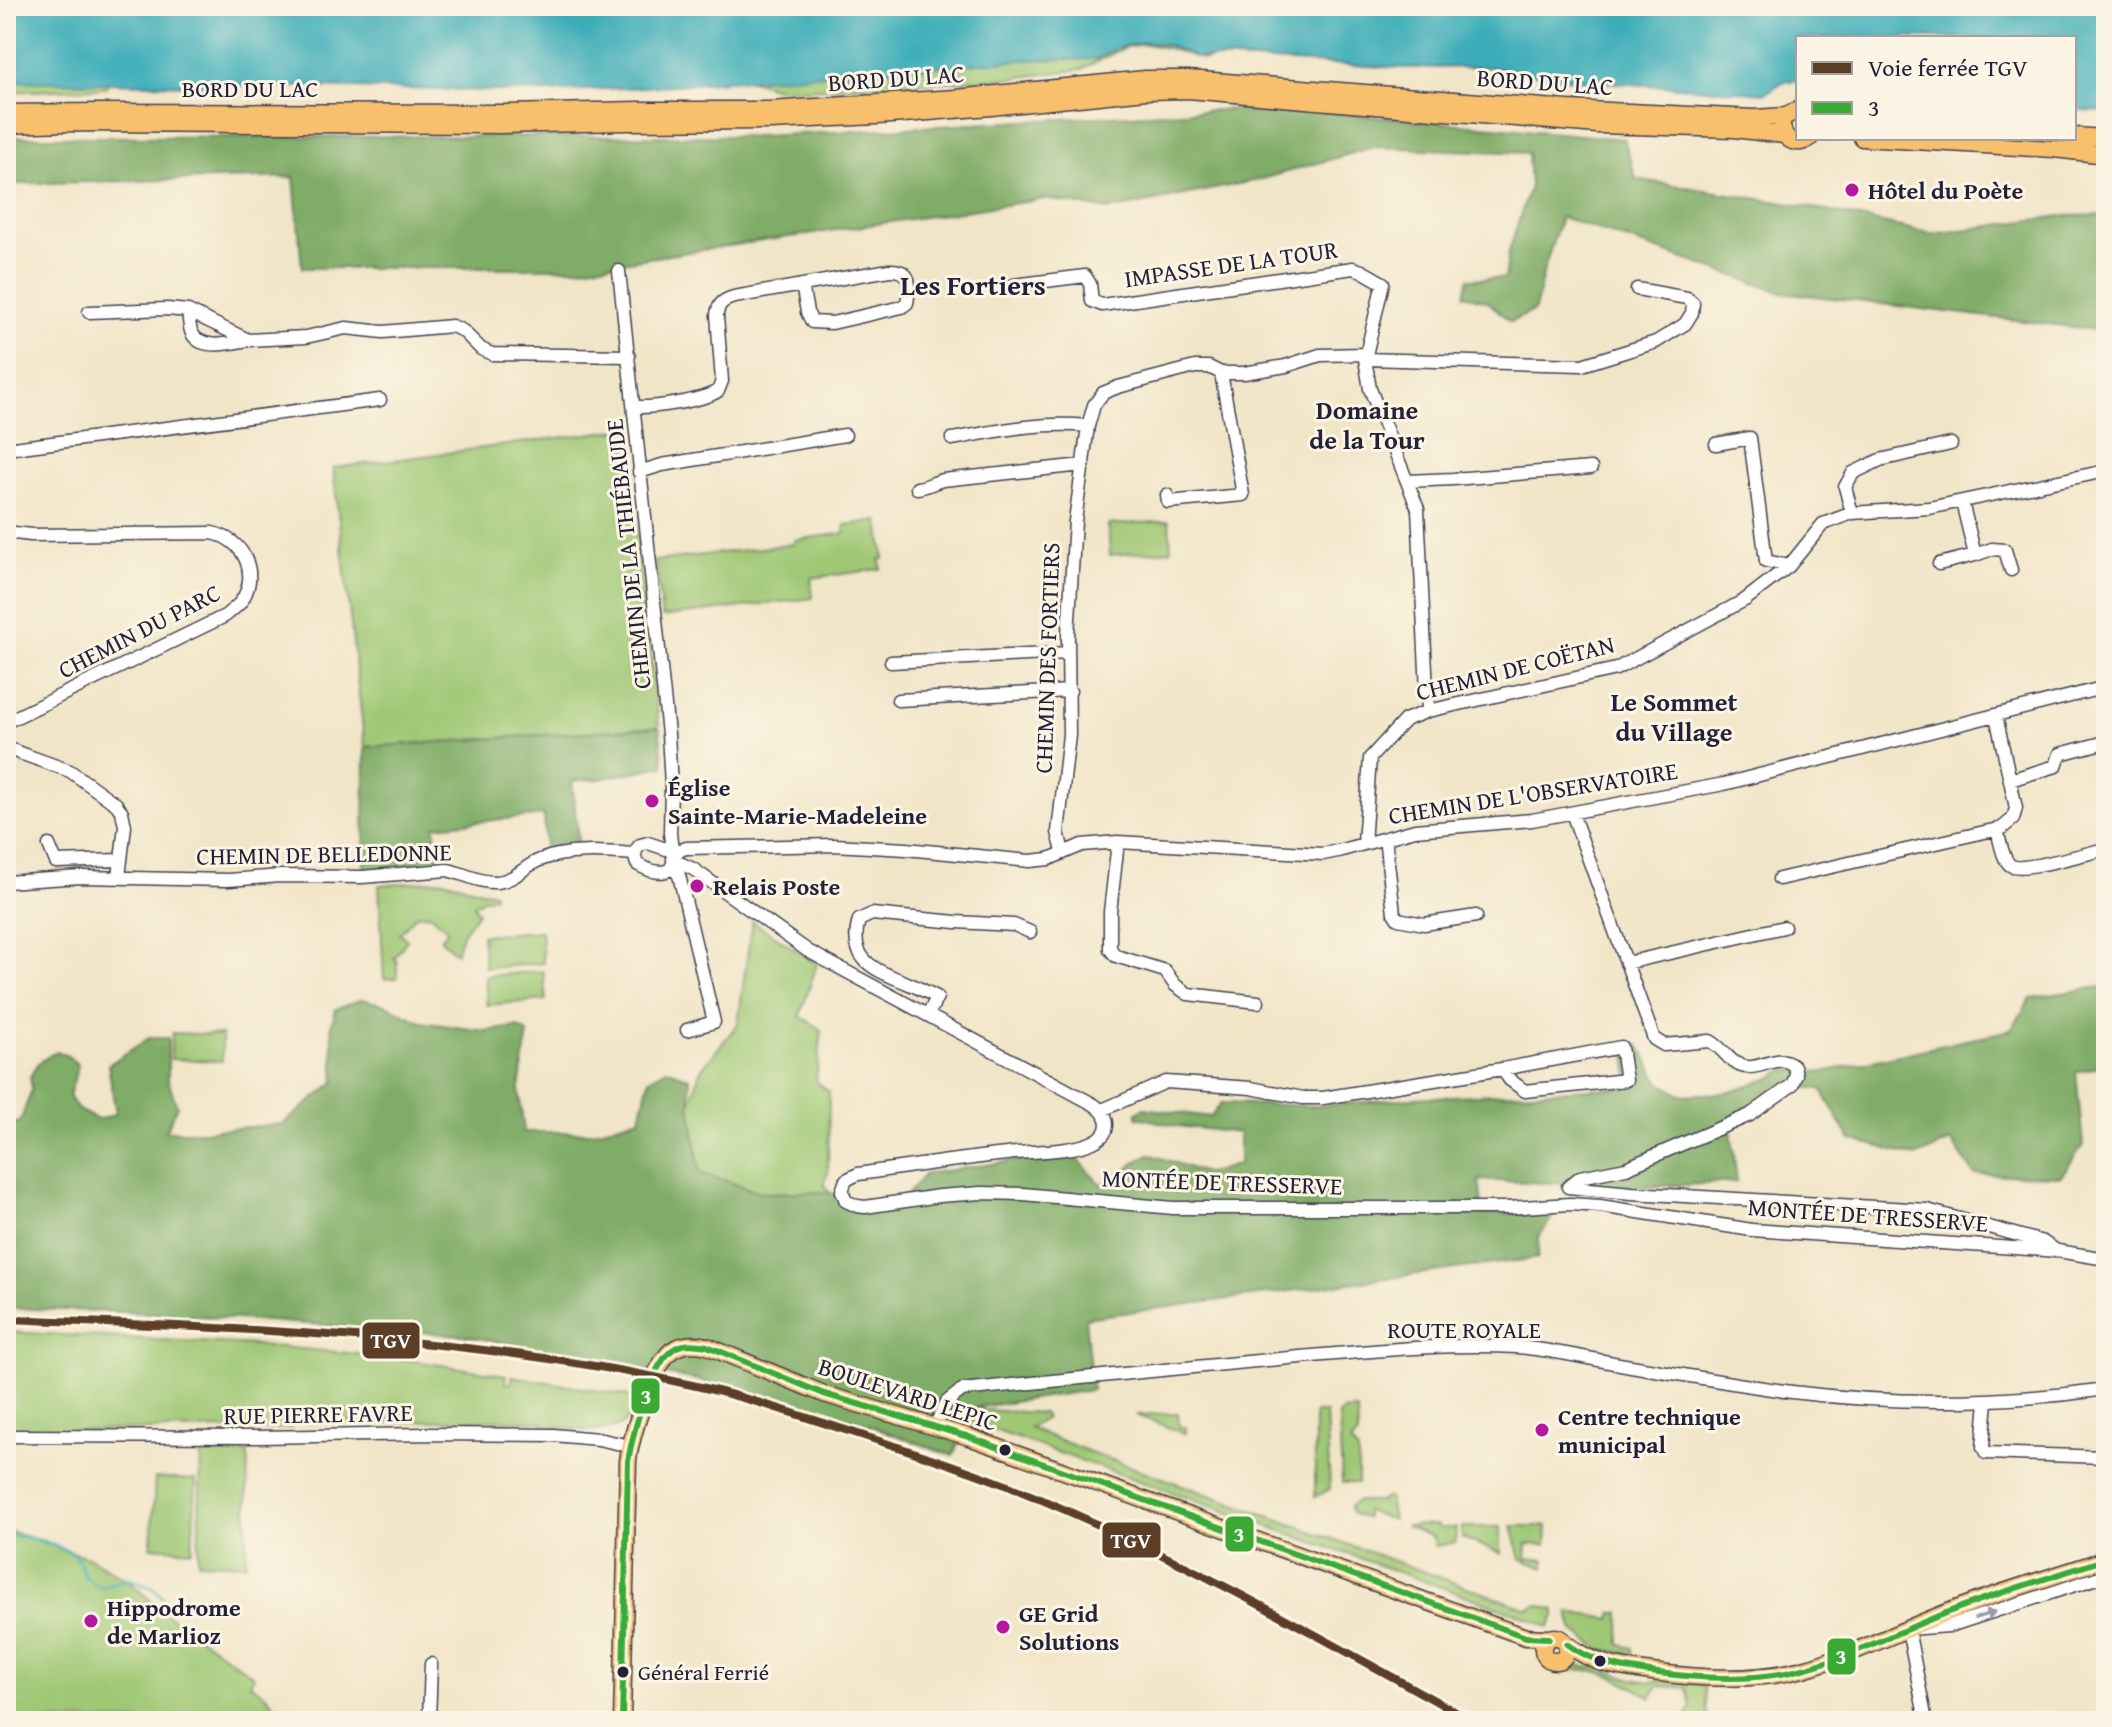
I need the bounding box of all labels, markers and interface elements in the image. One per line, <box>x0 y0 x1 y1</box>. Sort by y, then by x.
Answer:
legend <box>1796 36 2076 140</box>
text: Voie ferrée TGV <box>1868 50 2028 85</box>
street label: BORD DU LAC <box>827 56 965 100</box>
street label: BORD DU LAC <box>1476 60 1614 104</box>
street label: BORD DU LAC <box>182 71 318 106</box>
text: 3 <box>1868 90 1880 125</box>
place label: Hôtel du Poète <box>1868 173 2023 208</box>
marker: Hôtel du Poète <box>1843 181 1861 199</box>
street label: IMPASSE DE LA TOUR <box>1122 232 1340 296</box>
district label: Les Fortiers <box>900 264 1046 305</box>
district label: Domaine de la Tour <box>1309 390 1425 459</box>
street label: CHEMIN DE LA THIÉBAUDE <box>596 417 660 691</box>
street label: CHEMIN DES FORTIERS <box>1025 542 1069 774</box>
street label: CHEMIN DU PARC <box>52 575 226 687</box>
street label: CHEMIN DE COËTAN <box>1412 626 1618 710</box>
district label: Le Sommet du Village <box>1611 682 1737 751</box>
street label: CHEMIN DE L'OBSERVATOIRE <box>1386 753 1680 833</box>
place label: Église Sainte-Marie-Madeleine <box>668 770 927 833</box>
marker: Église Sainte-Marie-Madeleine <box>643 792 661 810</box>
street label: CHEMIN DE BELLEDONNE <box>196 834 452 874</box>
place label: Relais Poste <box>713 869 841 904</box>
marker: Relais Poste <box>688 877 706 895</box>
street label: MONTÉE DE TRESSERVE <box>1101 1160 1343 1204</box>
street label: MONTÉE DE TRESSERVE <box>1747 1189 1989 1241</box>
street label: ROUTE ROYALE <box>1387 1312 1541 1347</box>
line badge: TGV <box>361 1321 421 1360</box>
text: TGV <box>370 1324 412 1356</box>
street label: BOULEVARD LEPIC <box>814 1349 1002 1439</box>
line badge: 3 <box>630 1377 661 1415</box>
text: 3 <box>640 1380 652 1412</box>
street label: RUE PIERRE FAVRE <box>223 1395 413 1433</box>
place label: Centre technique municipal <box>1558 1399 1741 1462</box>
marker: Centre technique municipal <box>1533 1421 1551 1439</box>
unlabelled marker <box>997 1442 1013 1458</box>
line badge: 3 <box>1224 1515 1255 1553</box>
text: 3 <box>1233 1518 1245 1550</box>
line badge: TGV <box>1101 1521 1162 1559</box>
text: TGV <box>1110 1524 1152 1556</box>
place label: Hippodrome de Marlioz <box>107 1590 241 1653</box>
place label: GE Grid Solutions <box>1019 1596 1119 1659</box>
one-way arrow <box>1973 1608 1997 1620</box>
marker: Hippodrome de Marlioz <box>82 1612 100 1630</box>
marker: GE Grid Solutions <box>994 1618 1012 1636</box>
line badge: 3 <box>1826 1637 1857 1676</box>
text: 3 <box>1835 1640 1847 1672</box>
unlabelled marker <box>1592 1653 1608 1669</box>
place label: Général Ferrié <box>638 1656 769 1688</box>
marker: Général Ferrié <box>615 1664 631 1680</box>

